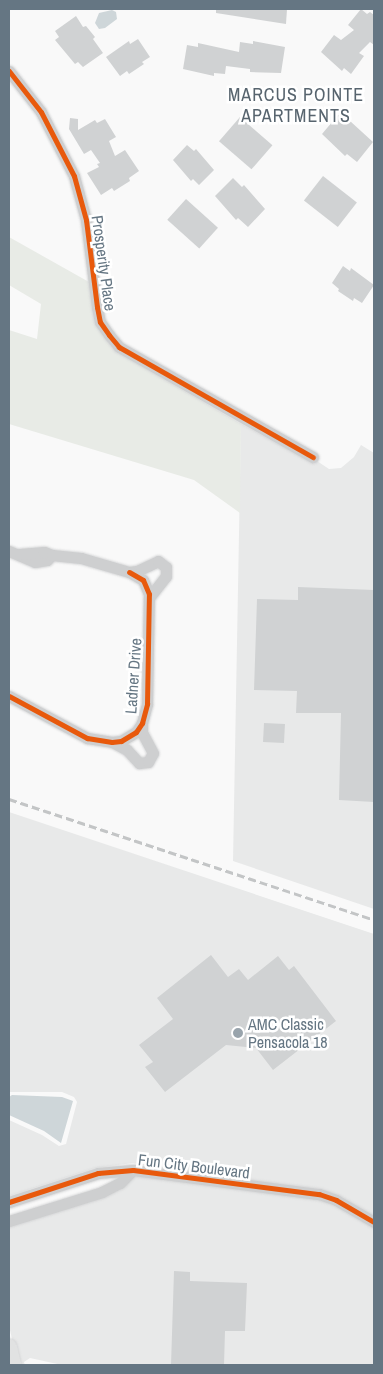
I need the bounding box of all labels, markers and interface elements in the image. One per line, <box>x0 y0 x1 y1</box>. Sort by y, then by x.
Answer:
district label: MARCUS POINTE APARTMENTS <box>226 85 366 128</box>
street label: Prosperity Place <box>88 214 120 312</box>
street label: Ladner Drive <box>121 638 145 714</box>
place label: AMC Classic Pensacola 18 <box>248 1014 328 1052</box>
marker: AMC Classic Pensacola 18 <box>232 1027 244 1039</box>
street label: Fun City Boulevard <box>137 1150 251 1182</box>

